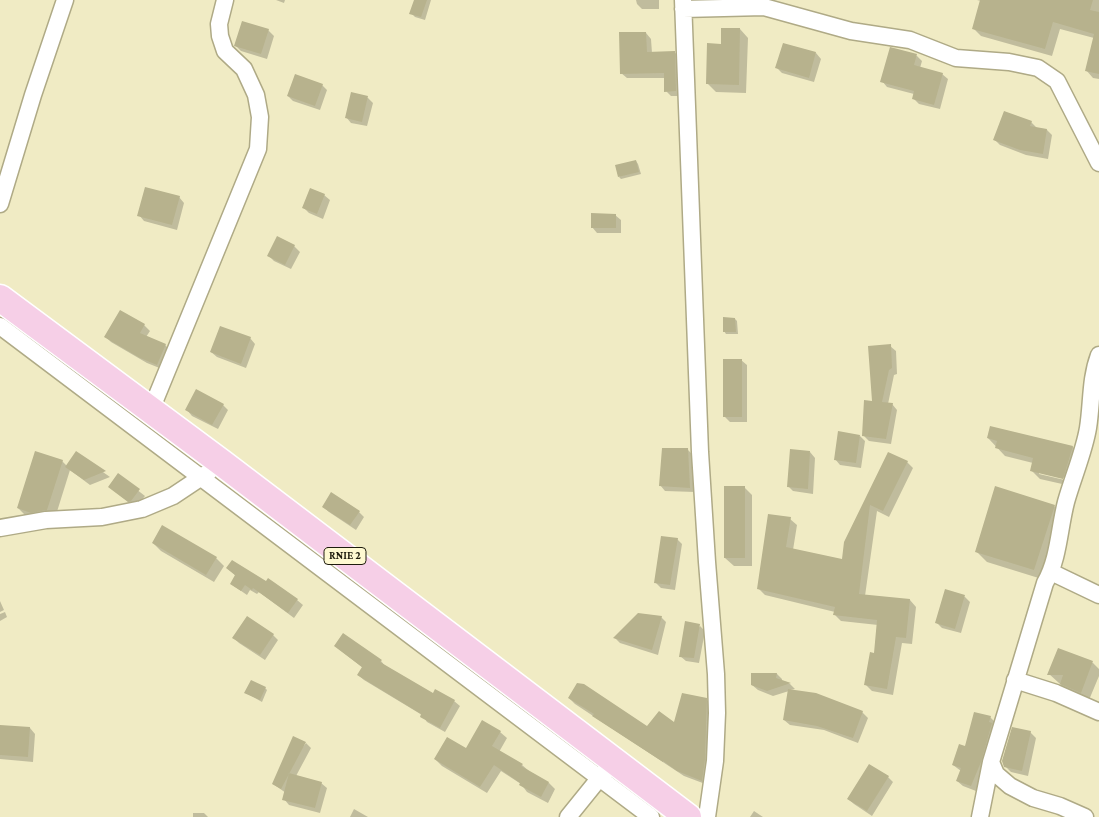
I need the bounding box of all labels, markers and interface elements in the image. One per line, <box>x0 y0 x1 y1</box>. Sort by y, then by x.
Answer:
road number: RNIE 2 <box>324 548 366 564</box>

